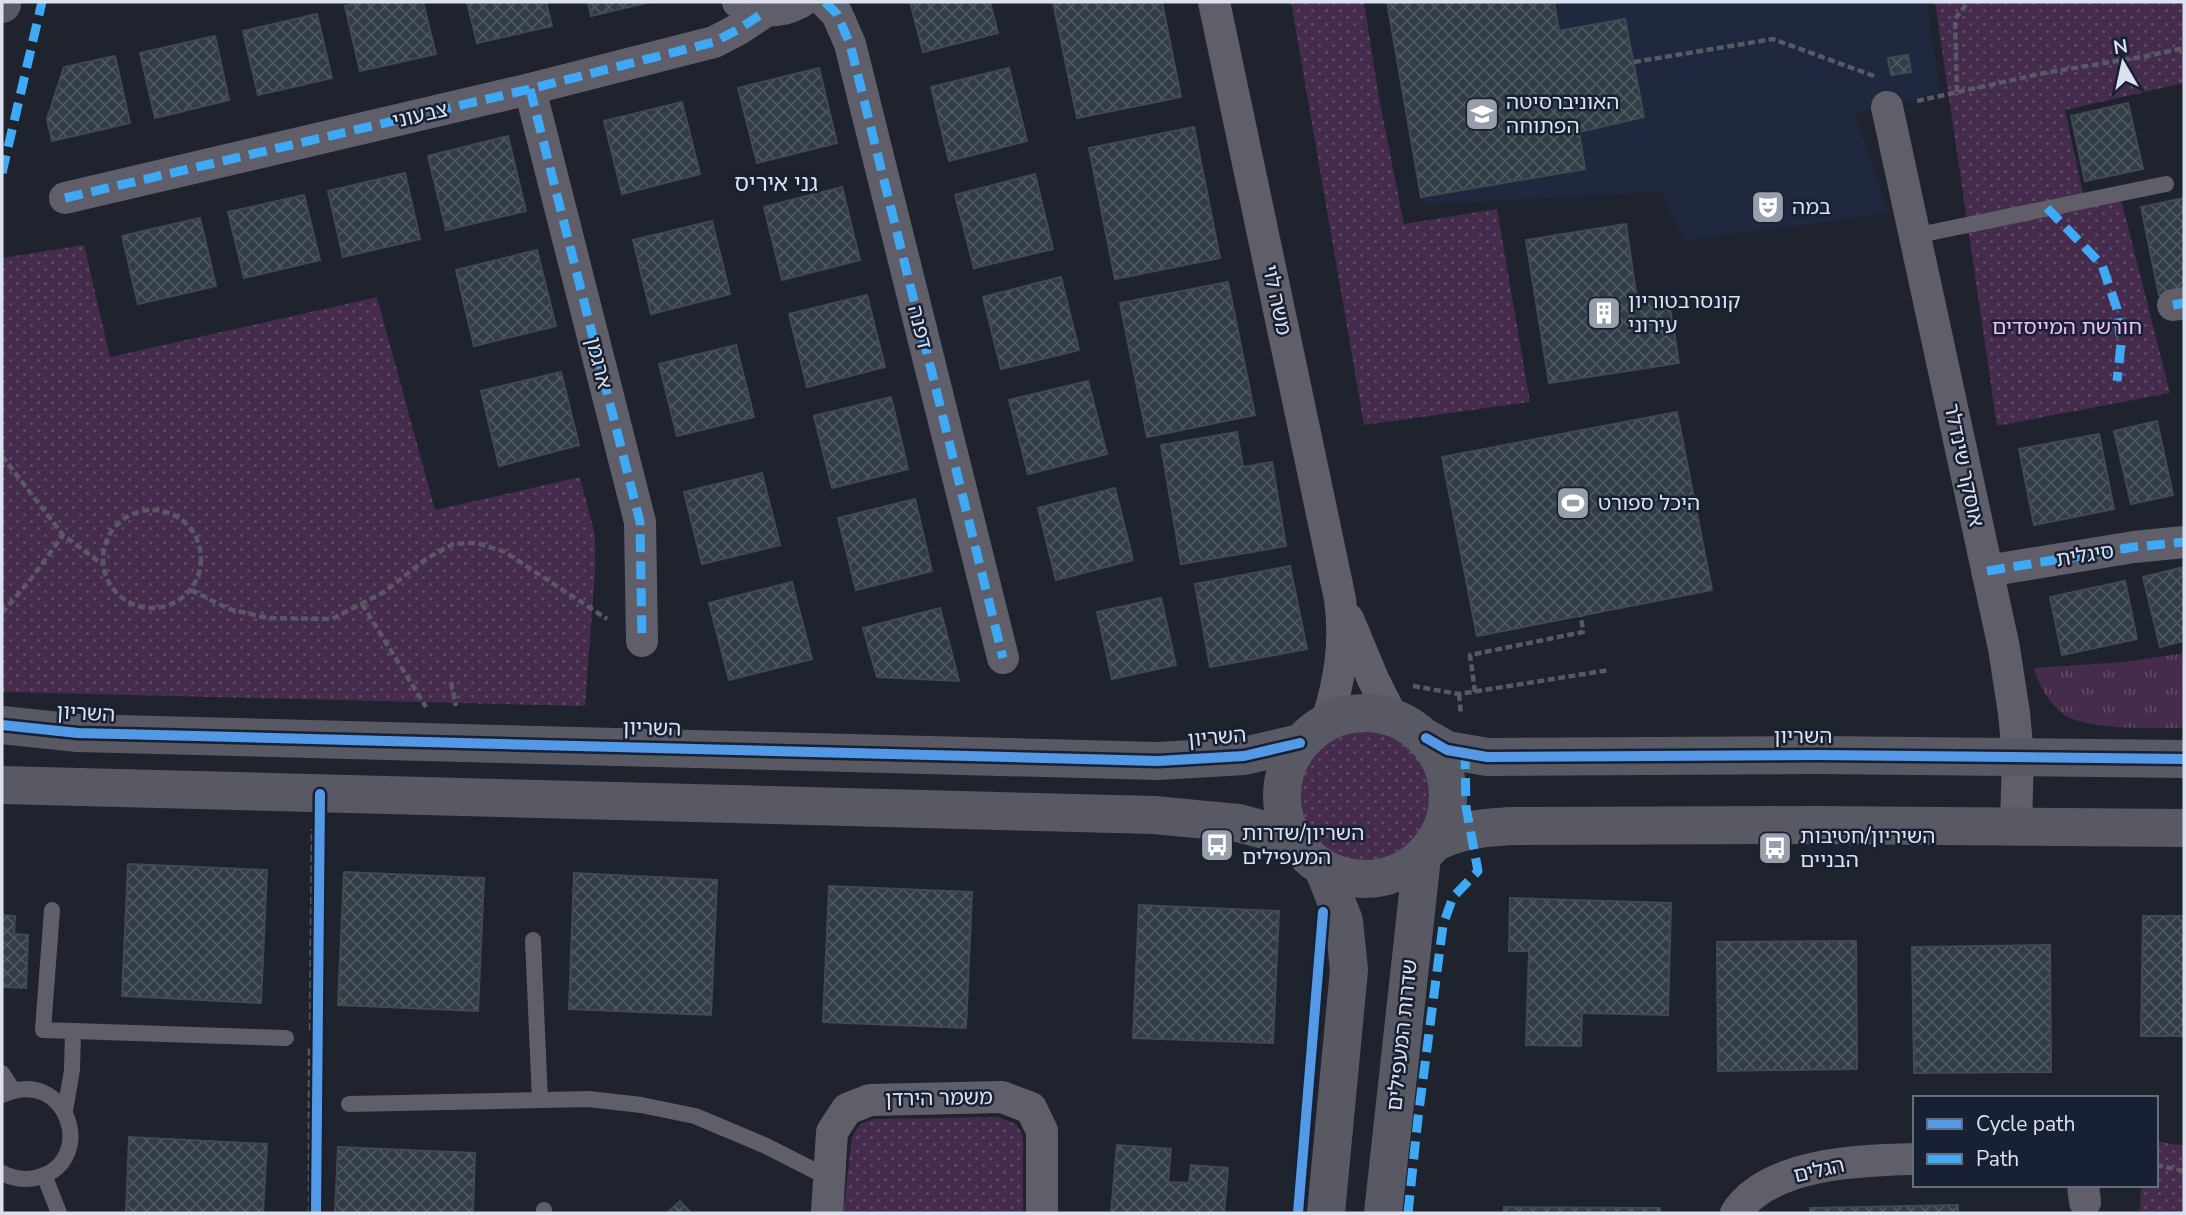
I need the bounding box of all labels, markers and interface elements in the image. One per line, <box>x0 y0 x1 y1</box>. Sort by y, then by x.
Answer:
north arrow <box>2088 28 2158 98</box>
text: N <box>2111 33 2130 61</box>
place label: האוניברסיטה הפתוחה <box>1506 88 1620 140</box>
street label: צבעוני <box>390 95 450 135</box>
school or university icon: האוניברסיטה הפתוחה <box>1463 95 1501 133</box>
district label: גני איריס <box>734 168 818 199</box>
theatre icon: במה <box>1749 188 1787 226</box>
place label: במה <box>1792 193 1831 221</box>
street label: משה לוי <box>1256 262 1298 338</box>
place label: קונסרבטוריון עירוני <box>1628 287 1741 339</box>
building icon: קונסרבטוריון עירוני <box>1585 294 1623 332</box>
street label: דפנה <box>901 302 939 352</box>
park label: חורשת המייסדים <box>1992 313 2142 341</box>
street label: ארגמן <box>579 334 619 392</box>
street label: אוסקר שינדלר <box>1937 401 1991 529</box>
sports icon: היכל ספורט <box>1554 484 1592 522</box>
place label: היכל ספורט <box>1598 489 1700 517</box>
street label: סיגלית <box>2054 537 2116 573</box>
street label: השריון <box>56 697 116 729</box>
street label: השריון <box>622 713 682 743</box>
street label: השריון <box>1187 720 1247 754</box>
street label: השריון <box>1774 722 1832 750</box>
place label: השריון/שדרות המעפילים <box>1242 819 1364 871</box>
place label: השיריון/חטיבות הבניים <box>1800 822 1935 874</box>
bus stop icon: השריון/שדרות המעפילים <box>1198 826 1236 864</box>
bus stop icon: השיריון/חטיבות הבניים <box>1756 829 1794 867</box>
street label: שדרות המעפילים <box>1380 958 1424 1112</box>
street label: משמר הירדן <box>885 1083 993 1113</box>
legend <box>1913 1096 2158 1187</box>
text: Cycle path <box>1976 1110 2075 1138</box>
text: Path <box>1976 1145 2019 1173</box>
street label: הגלים <box>1791 1151 1847 1189</box>

